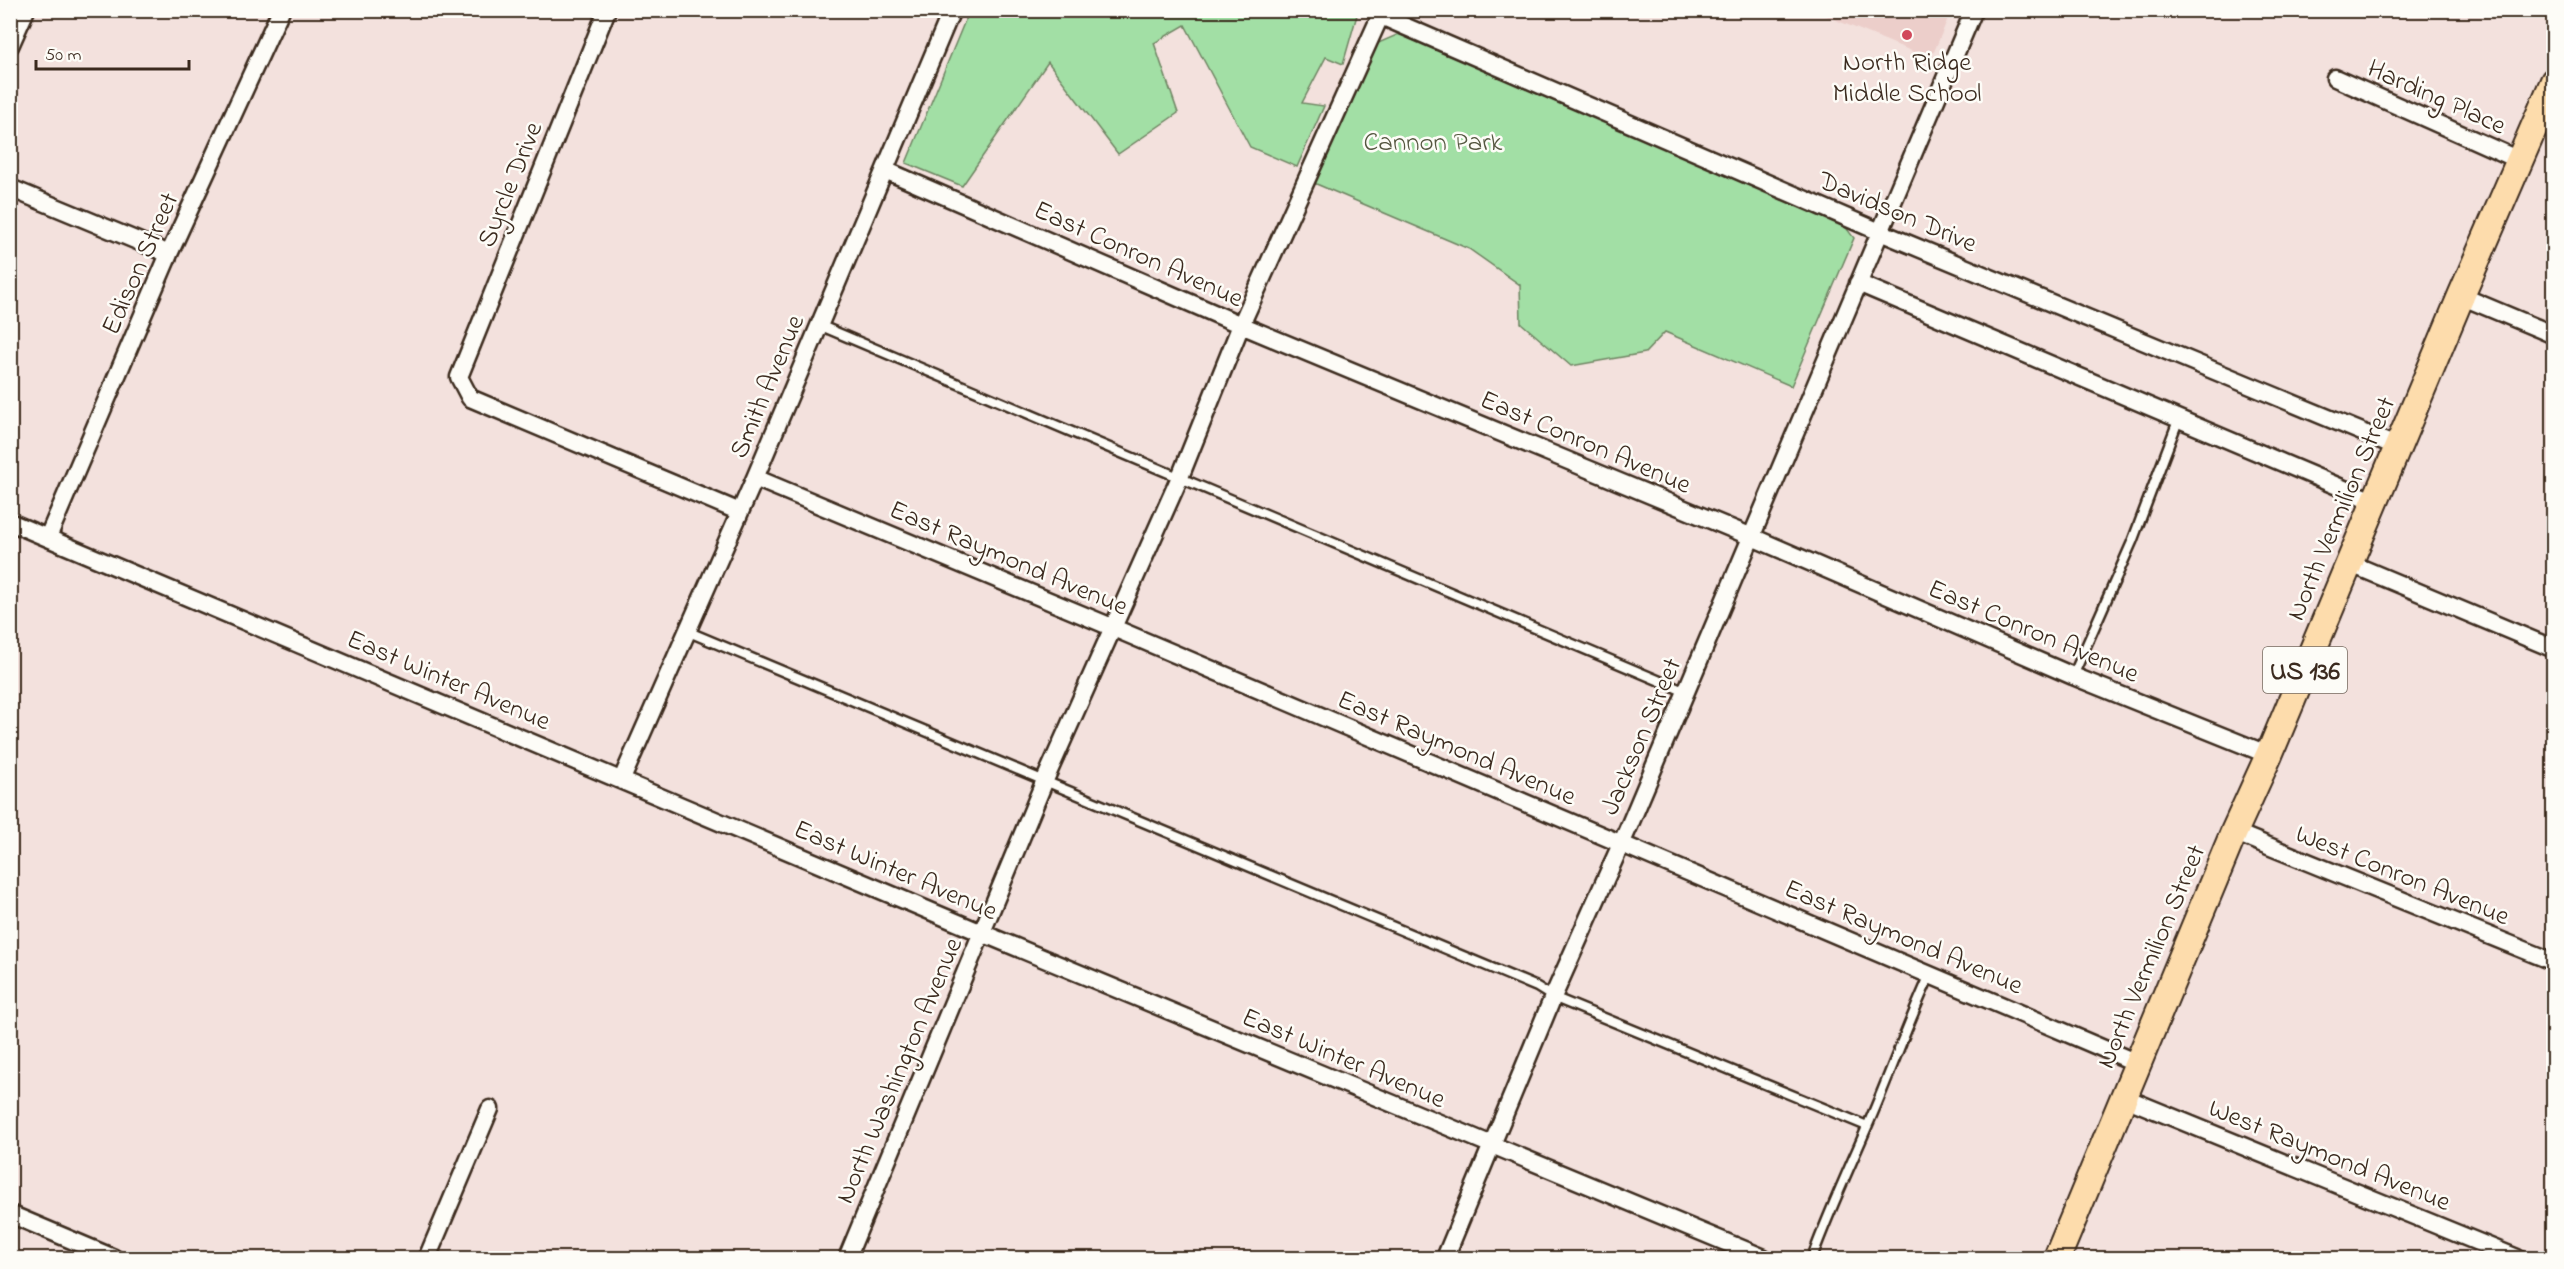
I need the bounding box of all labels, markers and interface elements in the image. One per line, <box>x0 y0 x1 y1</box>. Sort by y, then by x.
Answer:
marker: North Ridge Middle School <box>1900 28 1914 42</box>
scale bar <box>36 33 189 71</box>
text: 50 m <box>45 43 82 69</box>
place label: North Ridge Middle School <box>1833 44 1981 114</box>
street label: Harding Place <box>2360 50 2512 147</box>
street label: Syrcle Drive <box>468 115 555 254</box>
park label: Cannon Park <box>1364 124 1503 163</box>
street label: Davidson Drive <box>1811 162 1983 265</box>
street label: Edison Street <box>93 187 190 342</box>
street label: East Conron Avenue <box>1027 192 1250 319</box>
street label: Smith Avenue <box>721 308 816 465</box>
street label: East Conron Avenue <box>1473 381 1697 506</box>
street label: North Vermilion Street <box>2278 391 2407 627</box>
street label: East Raymond Avenue <box>883 491 1134 628</box>
street label: East Conron Avenue <box>1921 570 2145 695</box>
street label: East Winter Avenue <box>340 621 557 742</box>
road number: US 136 <box>2263 647 2347 693</box>
street label: Jackson Street <box>1592 652 1693 822</box>
street label: East Raymond Avenue <box>1331 681 1582 818</box>
street label: East Winter Avenue <box>787 811 1004 932</box>
street label: West Conron Avenue <box>2289 816 2516 937</box>
street label: North Vermilion Street <box>2088 839 2217 1075</box>
street label: East Raymond Avenue <box>1778 870 2029 1007</box>
street label: North Washington Avenue <box>827 931 974 1210</box>
street label: East Winter Avenue <box>1235 999 1452 1120</box>
street label: West Raymond Avenue <box>2202 1090 2457 1223</box>

